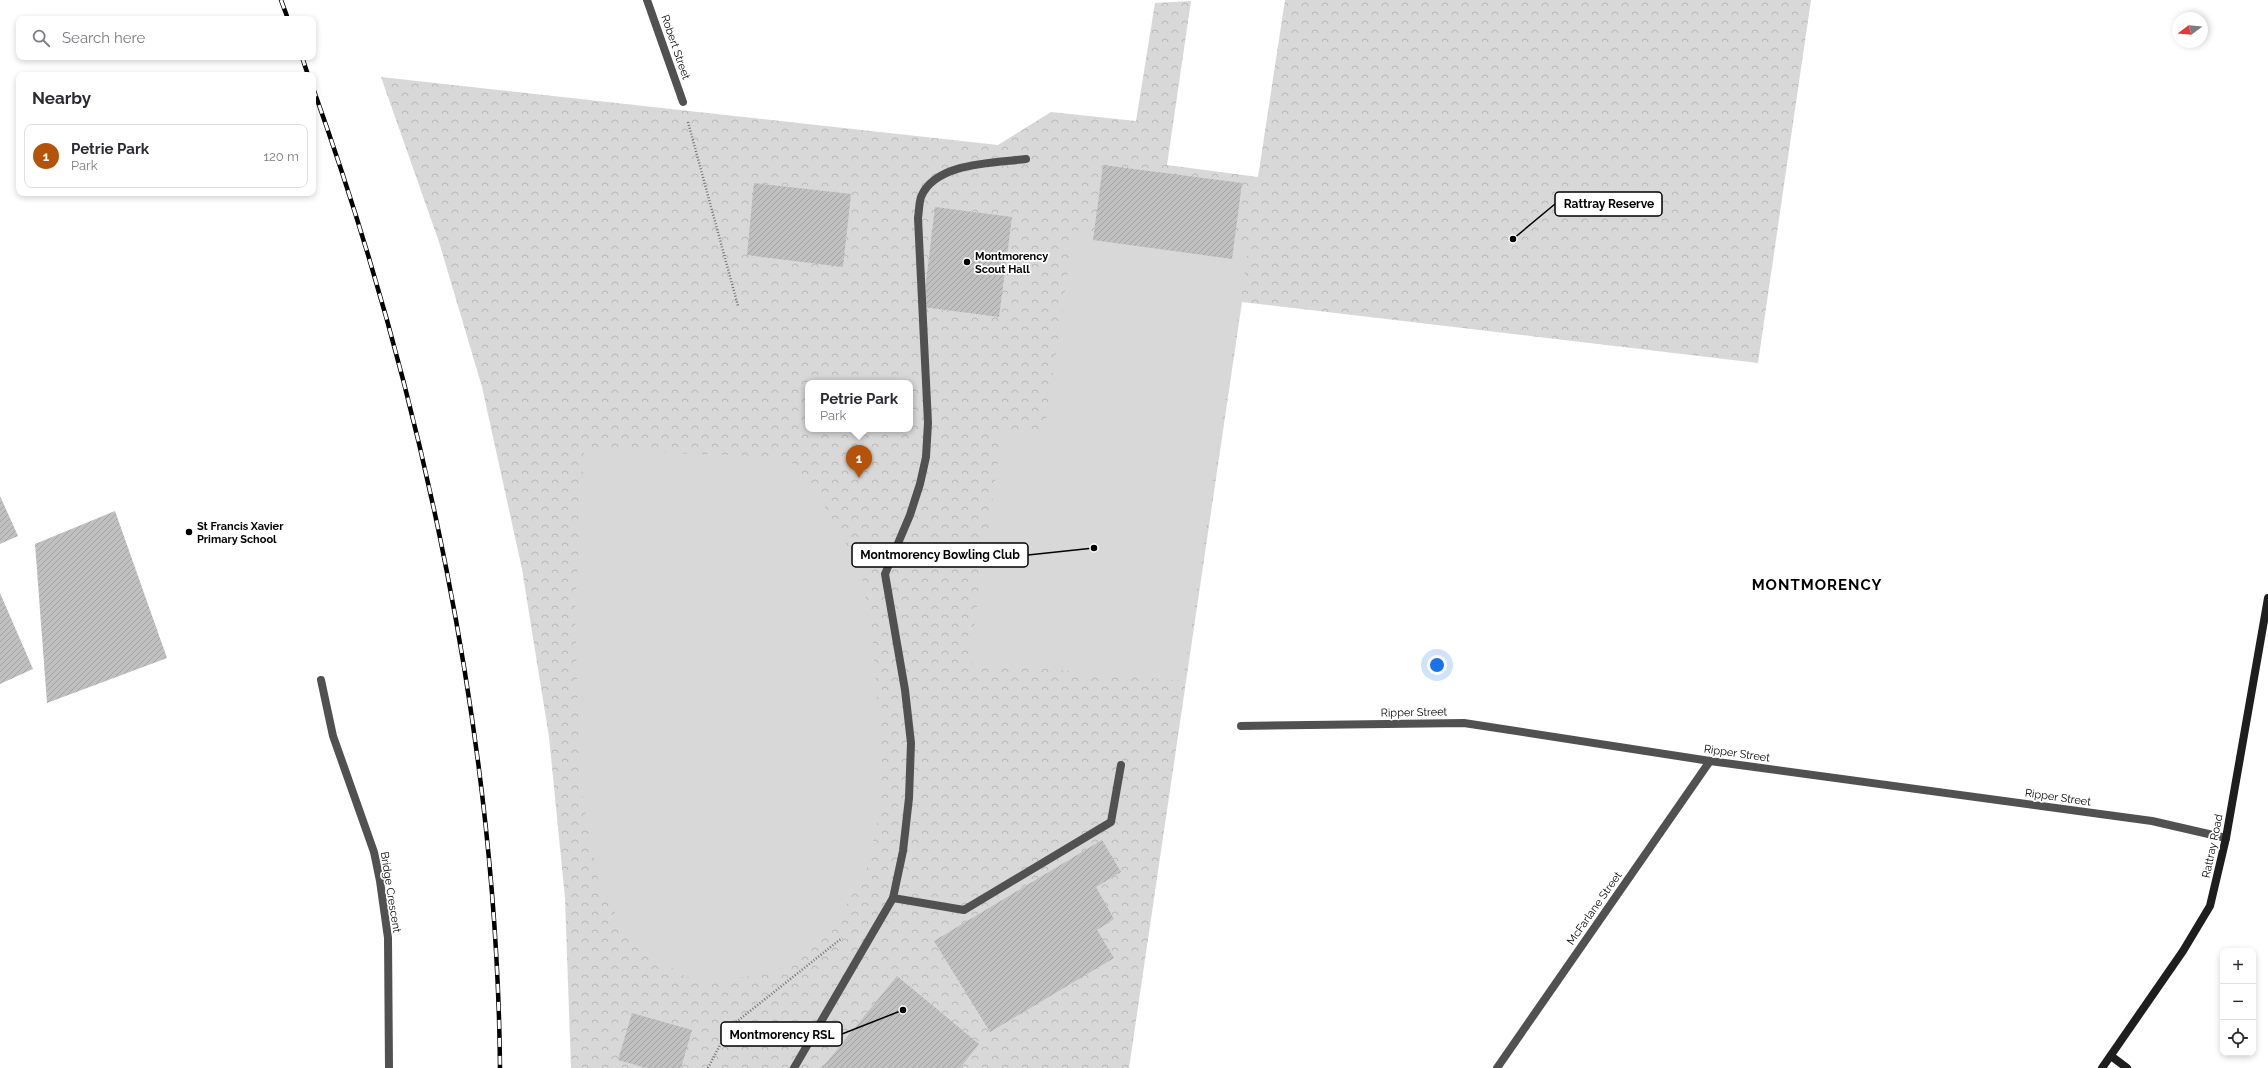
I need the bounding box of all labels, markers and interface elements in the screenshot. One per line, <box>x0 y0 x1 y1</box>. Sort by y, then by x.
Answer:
north arrow <box>2172 12 2208 48</box>
street label: Robert Street <box>658 13 693 82</box>
search box <box>16 16 316 60</box>
icon: search <box>30 27 52 49</box>
text: Search here <box>62 29 145 47</box>
text: Nearby <box>32 88 91 108</box>
text: Petrie Park <box>71 140 149 158</box>
text: 1 <box>43 149 49 164</box>
text: 120 m <box>263 149 299 164</box>
text: Park <box>71 158 98 173</box>
callout: Rattray Reserve <box>1555 192 1662 216</box>
text: Rattray Reserve <box>1564 197 1654 211</box>
place label: Montmorency Scout Hall <box>975 250 1048 276</box>
marker: Montmorency Scout Hall <box>962 257 972 267</box>
popup <box>805 380 913 432</box>
text: Petrie Park <box>820 390 898 408</box>
text: Park <box>820 408 847 423</box>
pin: 1 <box>846 445 872 478</box>
place label: St Francis Xavier Primary School <box>197 520 284 546</box>
marker: St Francis Xavier Primary School <box>184 527 194 537</box>
callout: Montmorency Bowling Club <box>852 543 1028 567</box>
text: Montmorency Bowling Club <box>860 548 1020 562</box>
district label: MONTMORENCY <box>1752 576 1882 594</box>
your location <box>1427 655 1447 675</box>
street label: Ripper Street <box>1381 705 1448 720</box>
street label: Ripper Street <box>1703 742 1771 765</box>
street label: Ripper Street <box>2024 786 2092 809</box>
street label: Rattray Road <box>2199 813 2226 879</box>
street label: Bridge Crescent <box>378 851 403 934</box>
street label: McFarlane Street <box>1564 869 1625 947</box>
map controls <box>2220 948 2256 1056</box>
button: + <box>2220 948 2256 984</box>
button: − <box>2220 984 2256 1020</box>
button: locate <box>2220 1020 2256 1056</box>
callout: Montmorency RSL <box>721 1022 842 1046</box>
text: Montmorency RSL <box>730 1028 834 1042</box>

